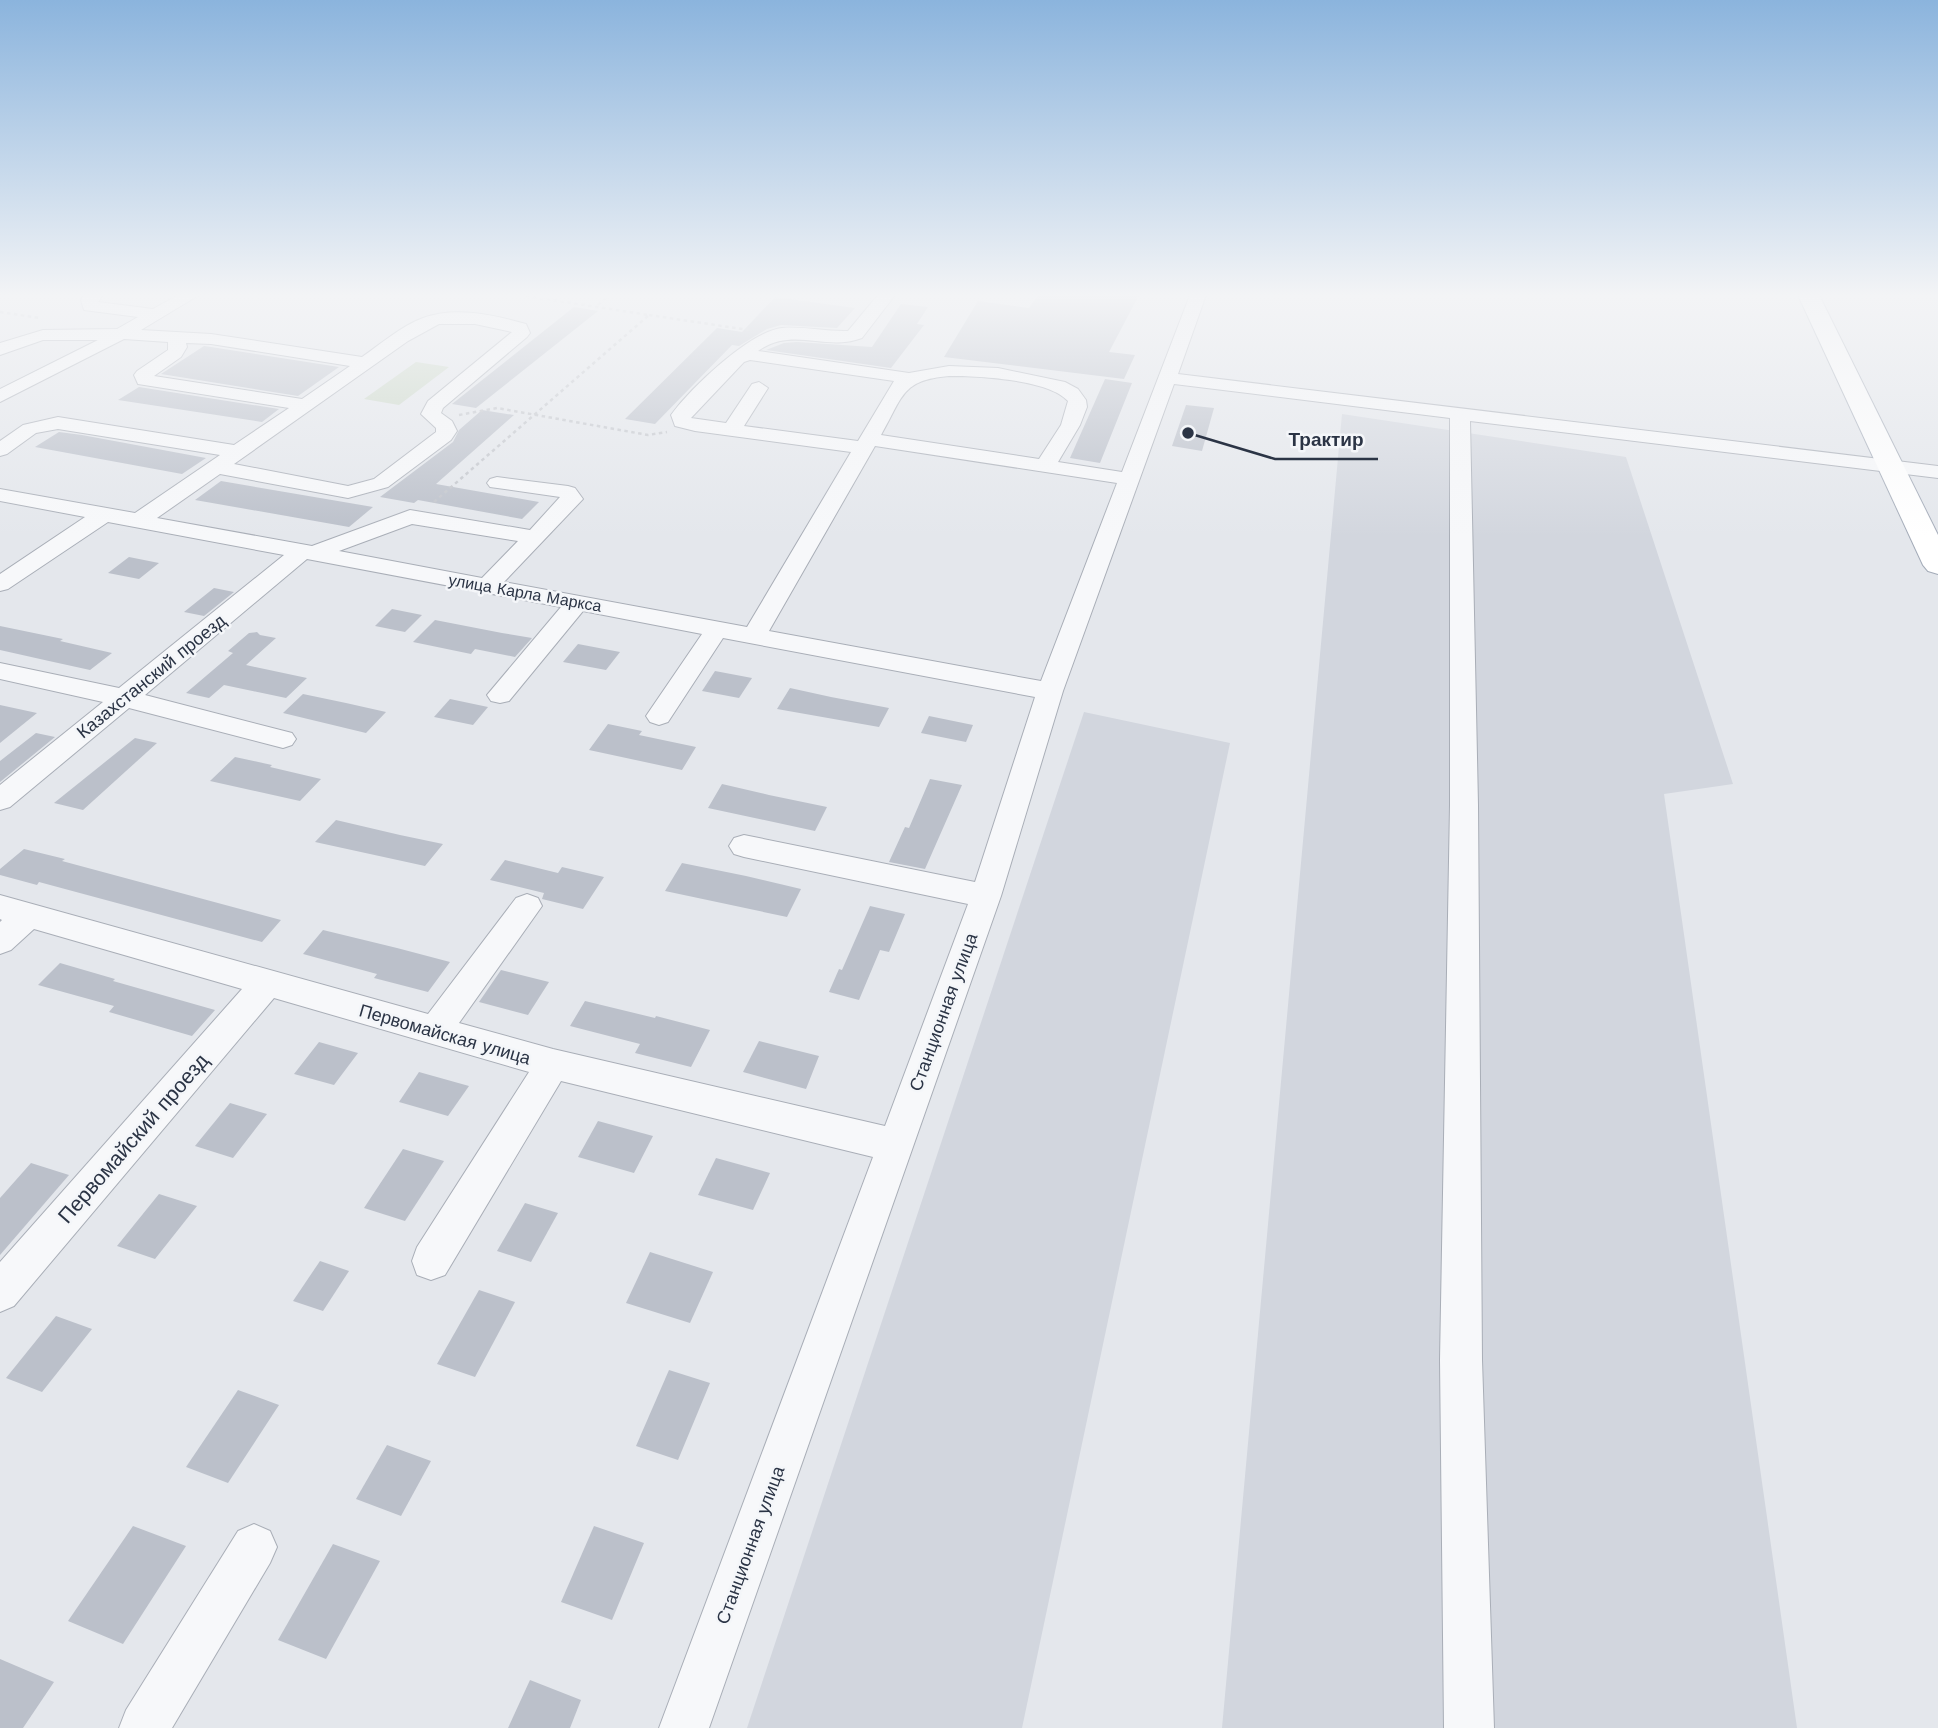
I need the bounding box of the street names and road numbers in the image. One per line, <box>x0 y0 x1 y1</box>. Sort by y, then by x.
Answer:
street label: улица Карла Маркса <box>447 570 603 616</box>
street label: Казахстанский проезд <box>72 609 230 742</box>
street label: Станционная улица <box>905 929 982 1094</box>
street label: Первомайская улица <box>357 999 534 1069</box>
street label: Первомайский проезд <box>53 1048 213 1228</box>
street label: Станционная улица <box>712 1462 789 1627</box>

